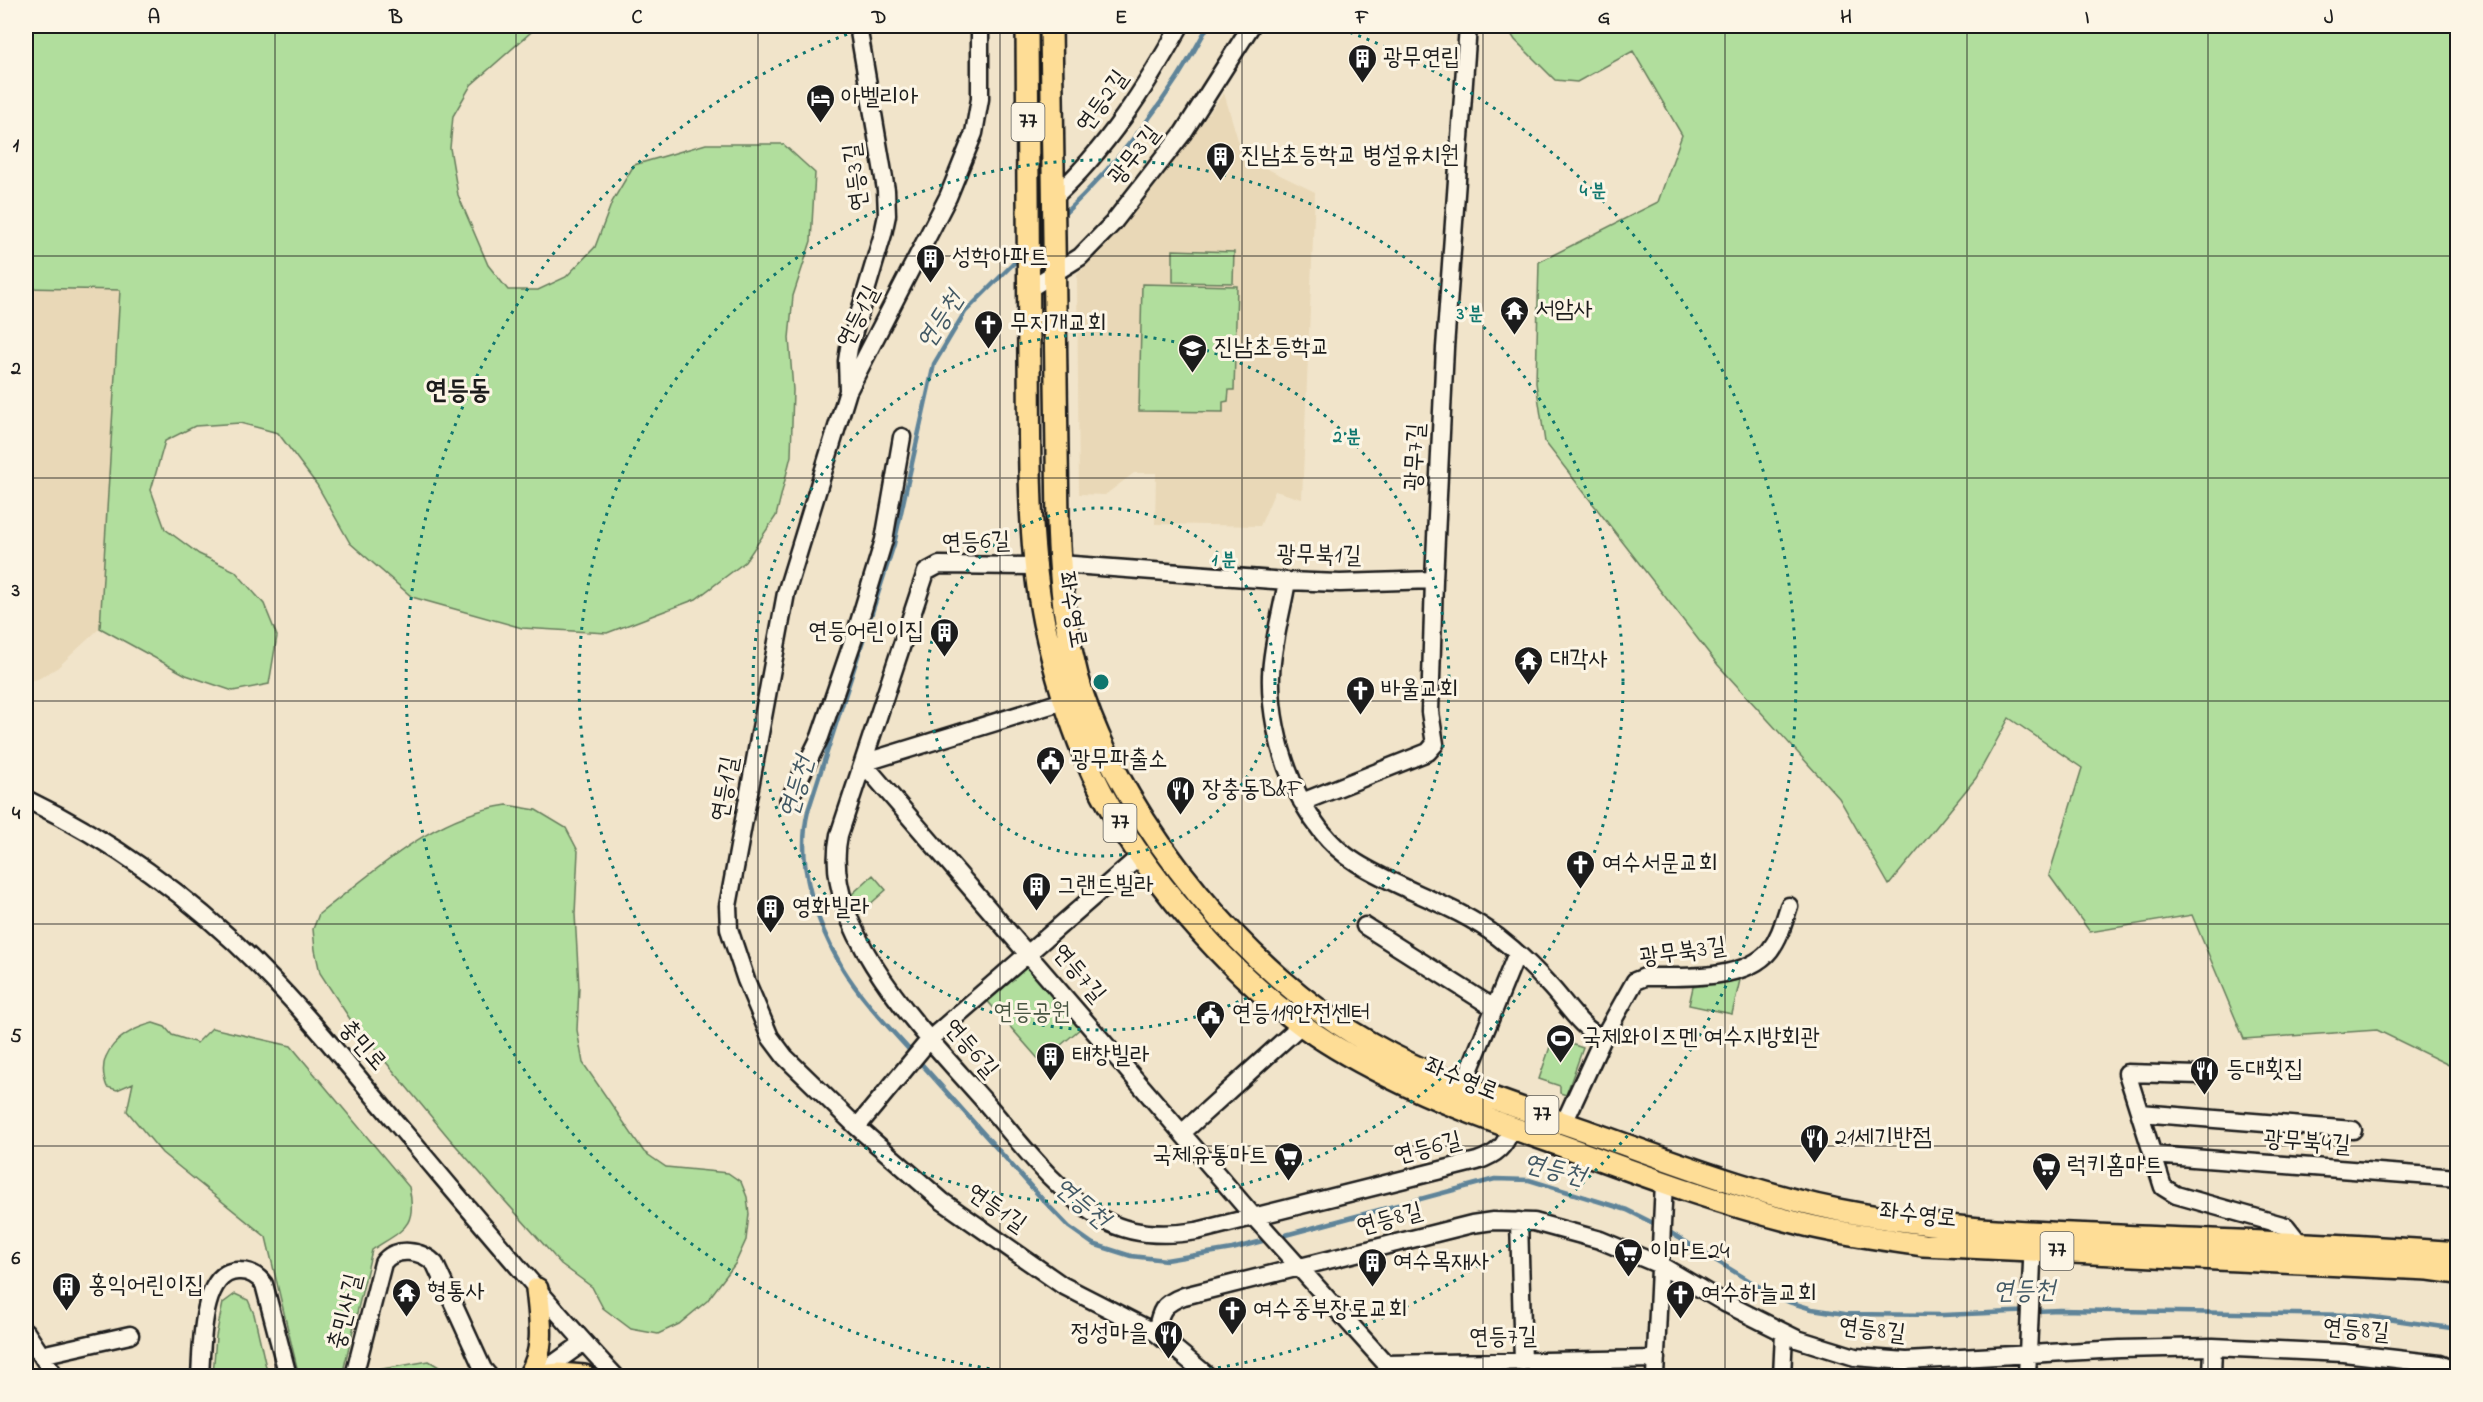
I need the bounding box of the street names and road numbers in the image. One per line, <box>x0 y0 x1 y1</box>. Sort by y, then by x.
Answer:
street label: 연등2길 <box>1068 63 1138 141</box>
road number: 77 <box>1012 103 1044 141</box>
street label: 광무3길 <box>1100 118 1170 194</box>
street label: 연등3길 <box>835 141 879 213</box>
street label: 연등1길 <box>829 280 889 354</box>
street label: 광무7길 <box>1397 422 1435 492</box>
street label: 연등6길 <box>941 524 1011 562</box>
street label: 광무북1길 <box>1276 538 1362 574</box>
street label: 좌수영로 <box>1047 569 1095 651</box>
street label: 연등1길 <box>703 754 749 824</box>
road number: 77 <box>1104 804 1136 842</box>
street label: 광무북3길 <box>1637 930 1729 976</box>
street label: 연등7길 <box>1043 937 1113 1011</box>
street label: 연등6길 <box>934 1012 1006 1086</box>
street label: 충민로 <box>330 1013 394 1079</box>
street label: 좌수영로 <box>1419 1049 1503 1111</box>
road number: 77 <box>1526 1096 1558 1134</box>
street label: 광무북4길 <box>2262 1123 2352 1163</box>
street label: 연등6길 <box>1391 1124 1465 1174</box>
street label: 연등1길 <box>959 1176 1033 1242</box>
street label: 연등8길 <box>1353 1194 1427 1246</box>
street label: 좌수영로 <box>1878 1195 1958 1237</box>
road number: 77 <box>2040 1232 2074 1270</box>
street label: 충민사길 <box>320 1270 372 1354</box>
street label: 연등8길 <box>1837 1310 1907 1352</box>
street label: 연등8길 <box>2321 1311 2391 1351</box>
street label: 연등7길 <box>1469 1320 1537 1356</box>

